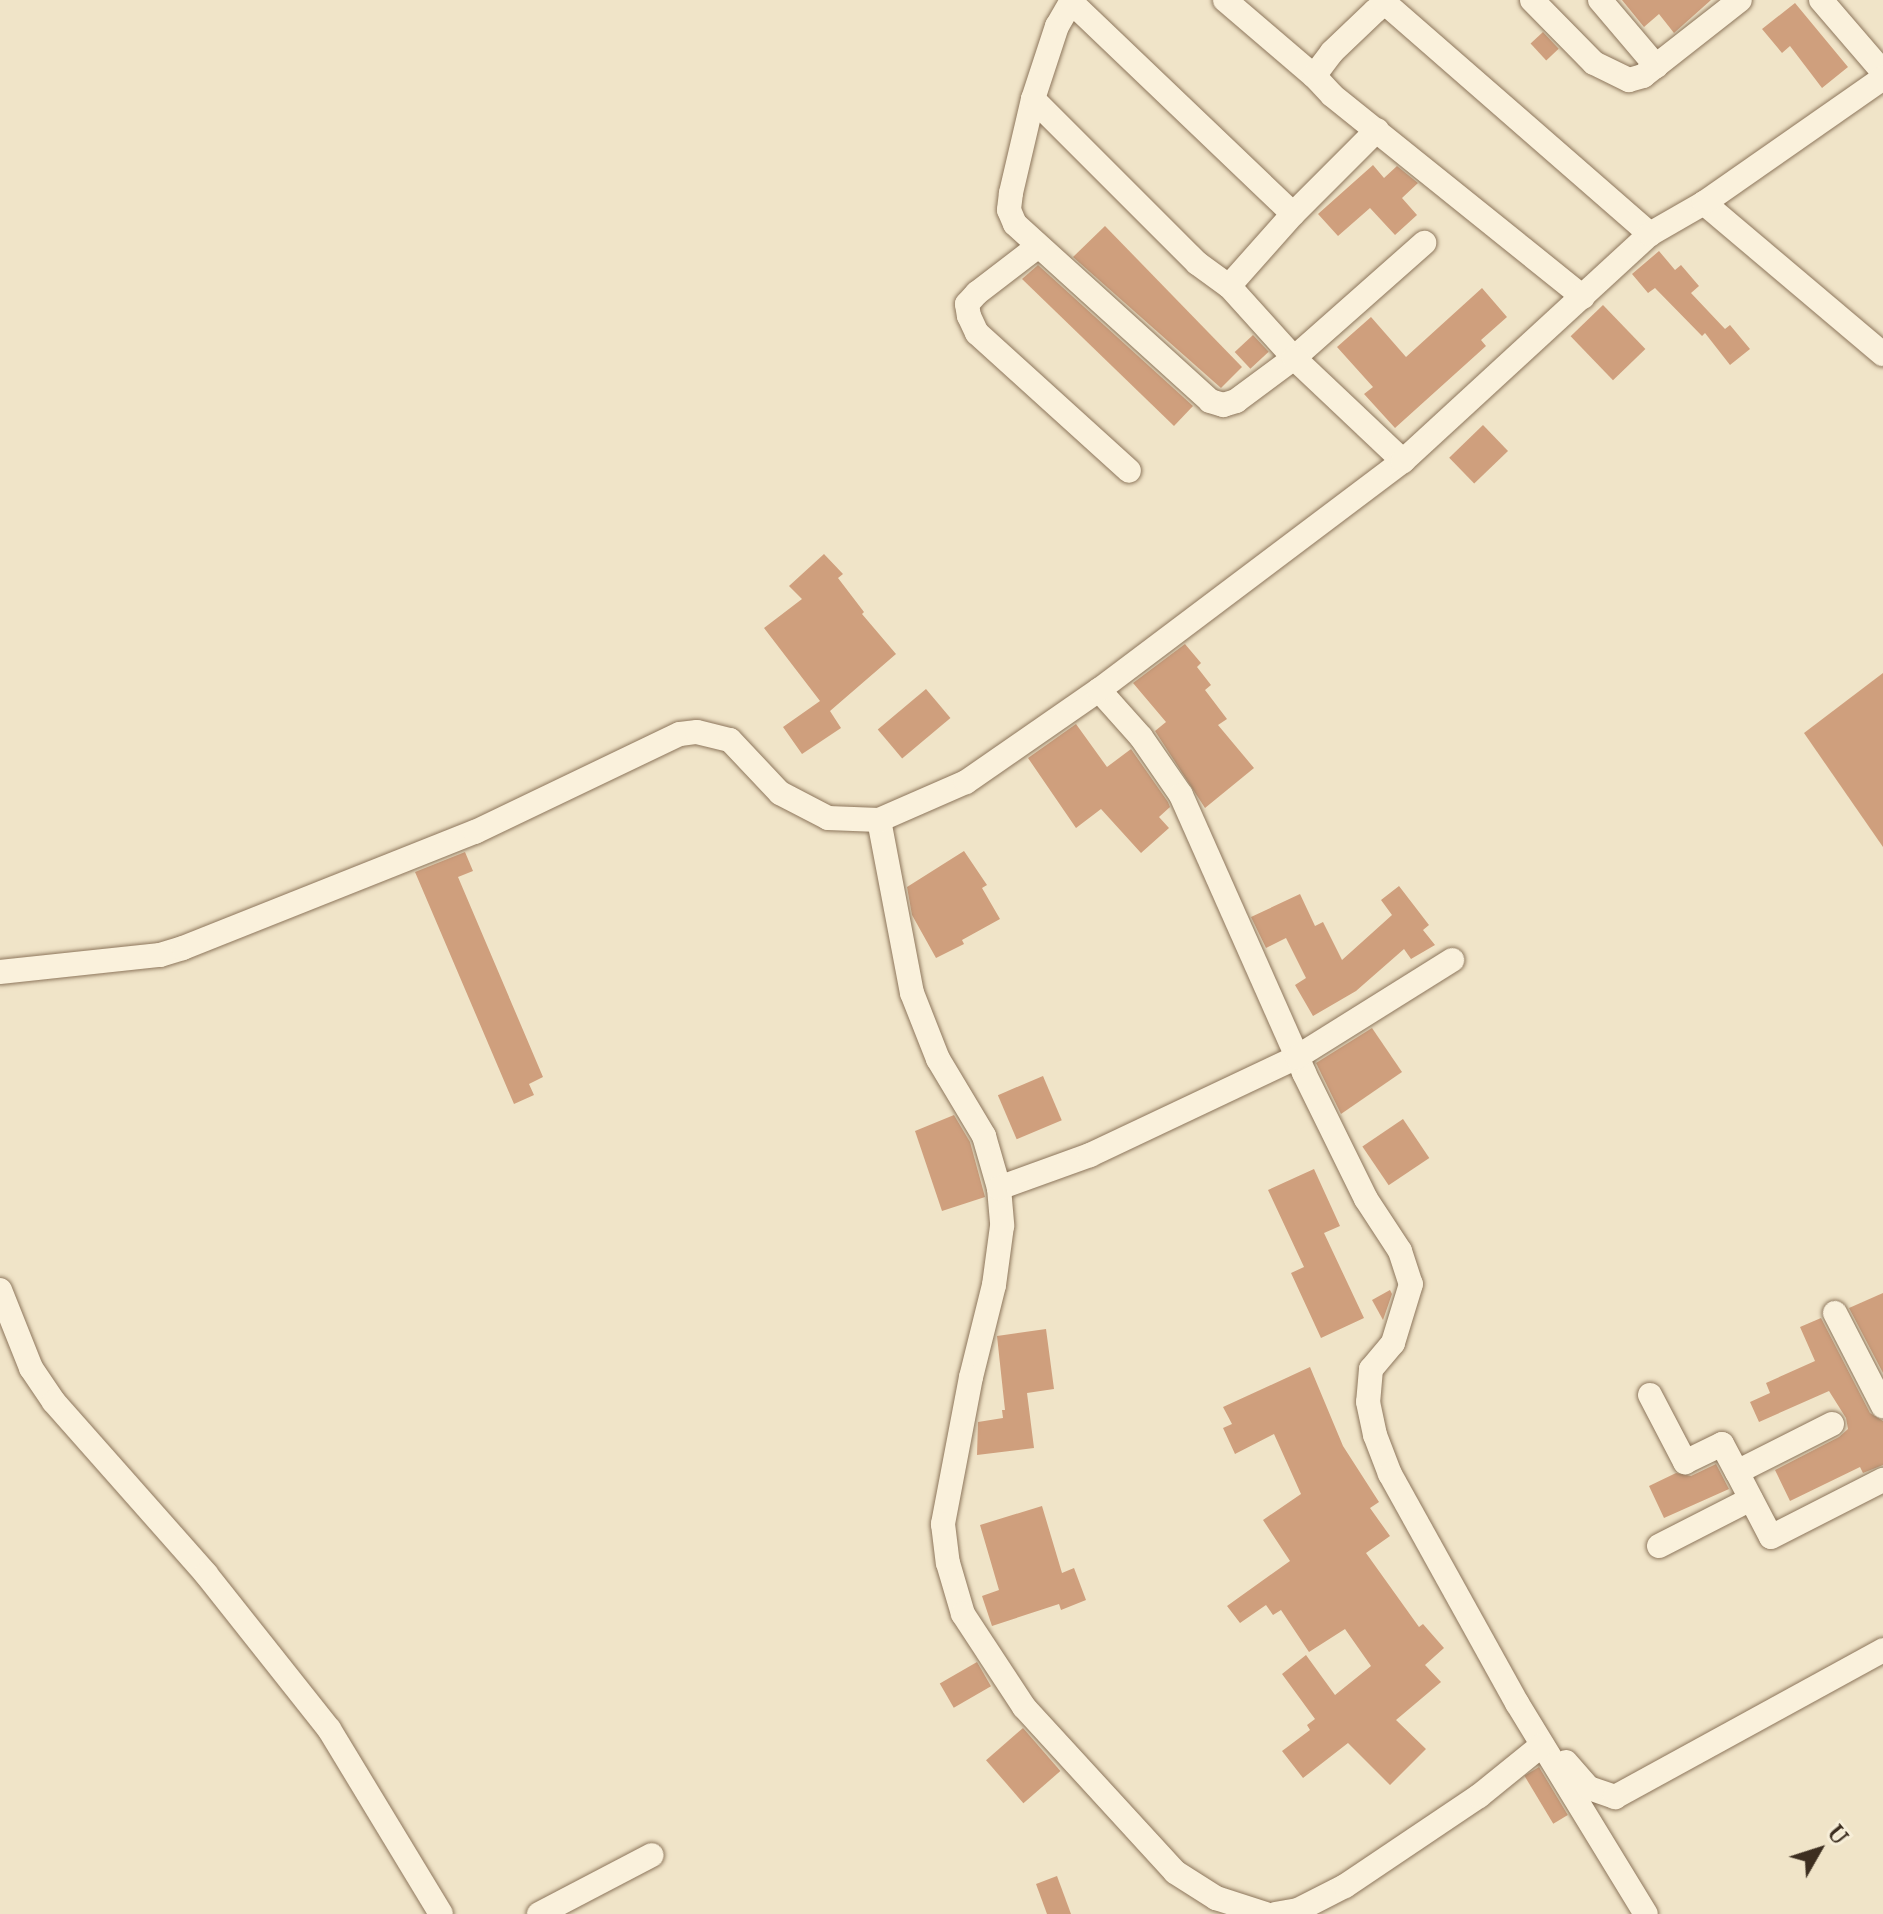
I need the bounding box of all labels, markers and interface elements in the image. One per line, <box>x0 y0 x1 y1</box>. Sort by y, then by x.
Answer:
north arrow <box>1779 1810 1859 1890</box>
text: U <box>1822 1820 1854 1850</box>

